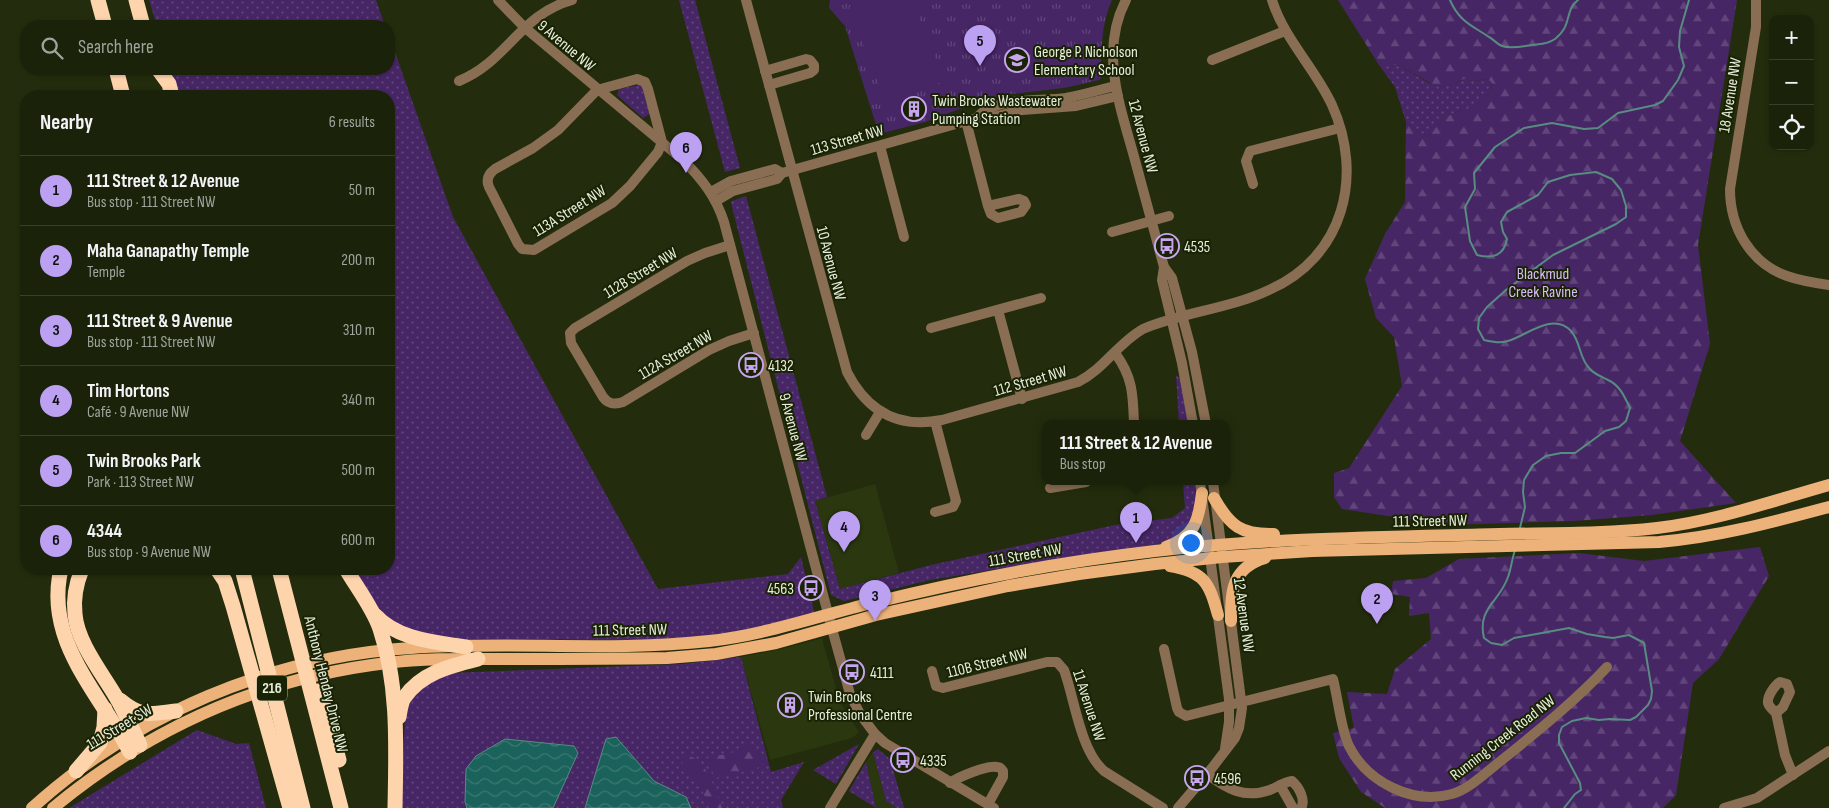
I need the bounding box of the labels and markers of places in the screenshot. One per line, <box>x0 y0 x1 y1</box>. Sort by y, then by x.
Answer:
pin: 5 <box>964 25 996 66</box>
place label: George P. Nicholson Elementary School <box>1034 43 1138 80</box>
school or university icon: George P. Nicholson Elementary School <box>1004 47 1030 73</box>
place label: Twin Brooks Wastewater Pumping Station <box>932 92 1062 129</box>
building icon: Twin Brooks Wastewater Pumping Station <box>901 96 927 122</box>
pin: 6 <box>670 132 702 173</box>
bus stop icon: 4535 <box>1154 233 1180 259</box>
place label: 4535 <box>1184 238 1210 257</box>
bus stop icon: 4132 <box>738 352 764 378</box>
place label: 4132 <box>768 357 794 376</box>
pin: 1 <box>1120 502 1152 543</box>
pin: 4 <box>828 511 860 552</box>
bus stop icon: 4563 <box>798 575 824 601</box>
place label: 4563 <box>767 580 794 599</box>
pin: 3 <box>859 580 891 621</box>
pin: 2 <box>1361 583 1393 624</box>
bus stop icon: 4111 <box>839 659 865 685</box>
place label: 4111 <box>870 664 894 683</box>
place label: Twin Brooks Professional Centre <box>808 688 913 725</box>
building icon: Twin Brooks Professional Centre <box>777 692 803 718</box>
bus stop icon: 4335 <box>890 747 916 773</box>
place label: 4335 <box>920 752 947 771</box>
bus stop icon: 4596 <box>1184 765 1210 791</box>
place label: 4596 <box>1214 770 1241 789</box>

